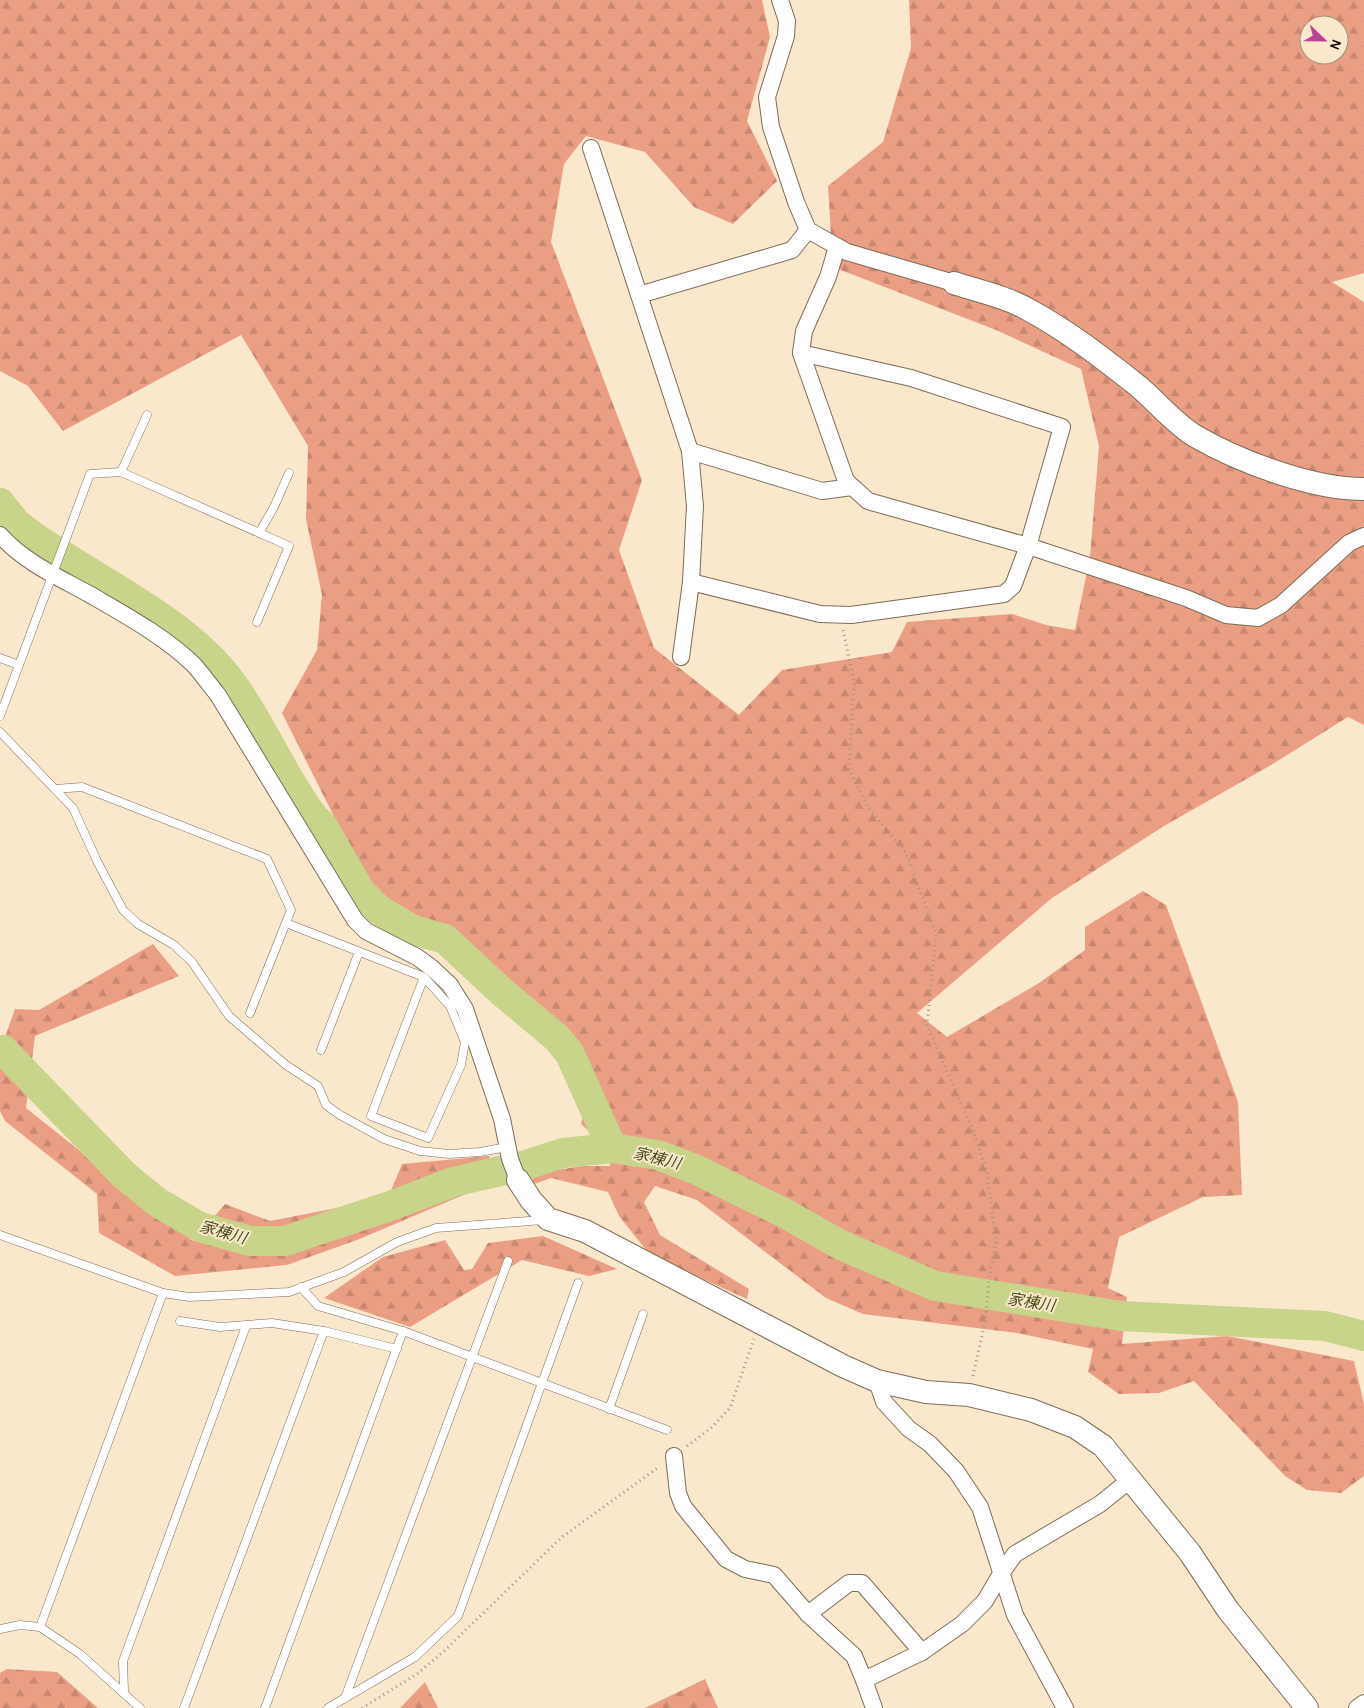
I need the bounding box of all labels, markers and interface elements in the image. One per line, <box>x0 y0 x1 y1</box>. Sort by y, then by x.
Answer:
north arrow <box>1299 15 1349 65</box>
text: N <box>1326 37 1345 53</box>
water label: 家棟川 <box>631 1143 685 1174</box>
water label: 家棟川 <box>197 1216 251 1248</box>
water label: 家棟川 <box>1006 1289 1058 1315</box>

